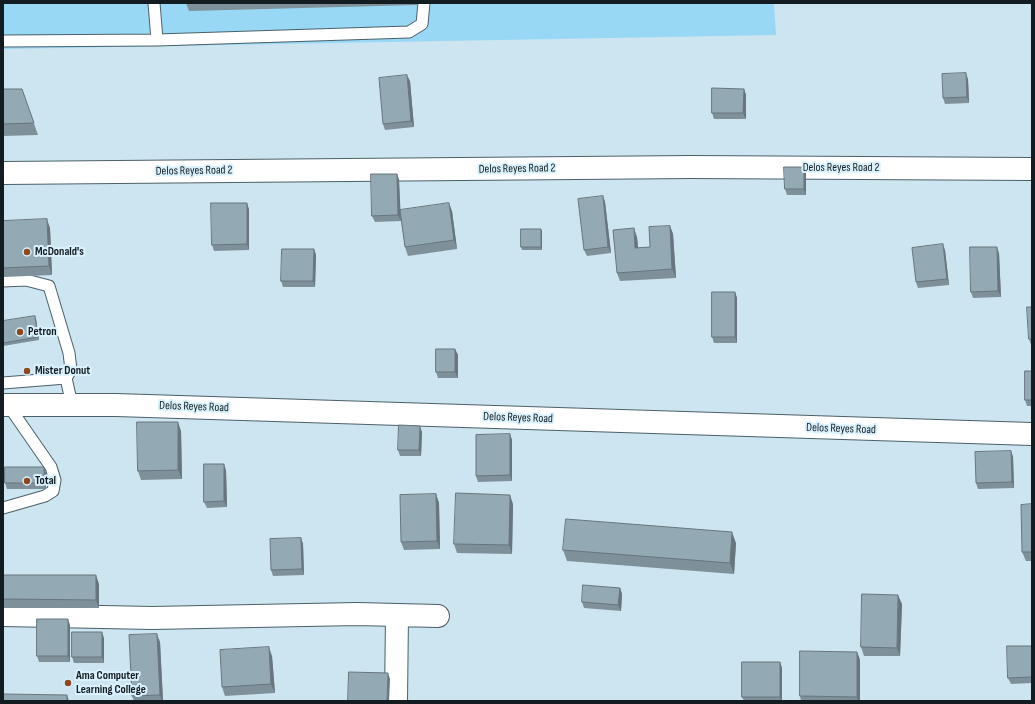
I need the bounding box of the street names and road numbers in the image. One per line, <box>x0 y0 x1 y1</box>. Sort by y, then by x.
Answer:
street label: Delos Reyes Road 2 <box>479 161 555 177</box>
street label: Delos Reyes Road 2 <box>803 161 879 175</box>
street label: Delos Reyes Road 2 <box>156 163 232 179</box>
street label: Delos Reyes Road <box>159 399 229 415</box>
street label: Delos Reyes Road <box>483 410 553 426</box>
street label: Delos Reyes Road <box>806 421 876 437</box>

